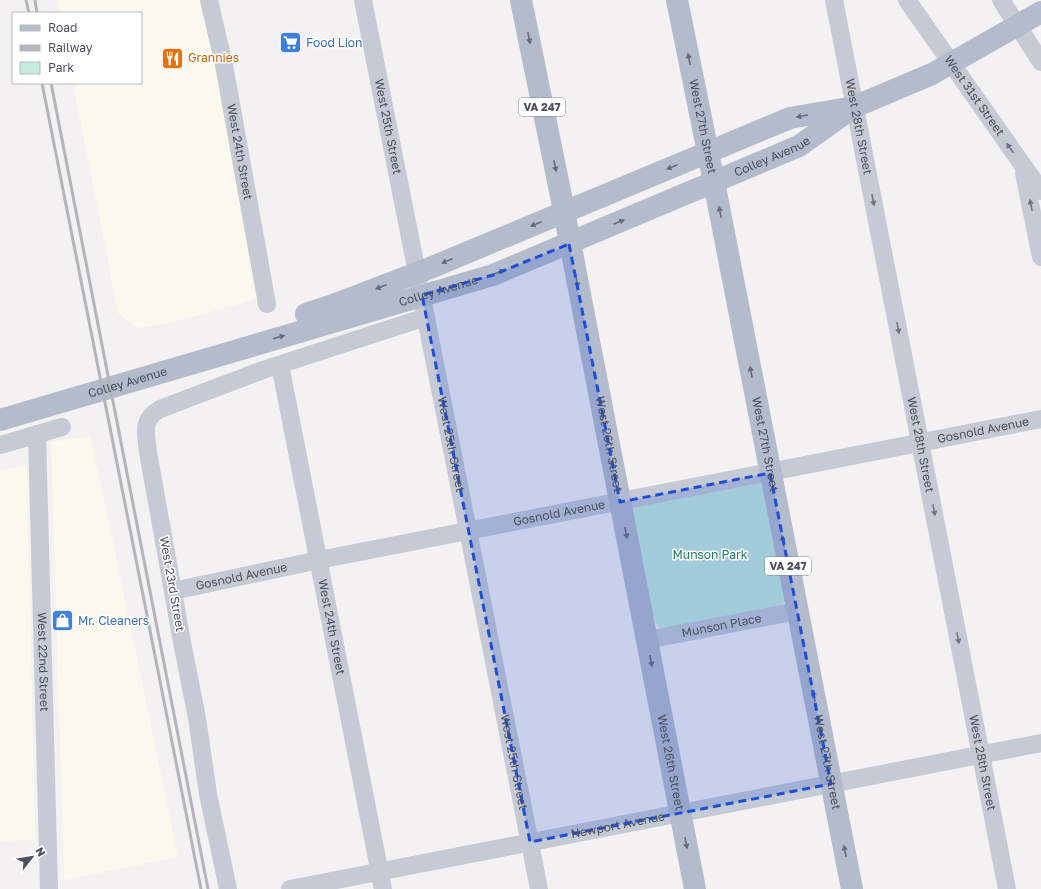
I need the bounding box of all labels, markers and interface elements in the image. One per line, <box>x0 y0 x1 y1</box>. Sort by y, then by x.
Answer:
legend <box>12 12 142 84</box>
text: Road <box>48 20 77 35</box>
supermarket icon: Food Lion <box>278 30 304 56</box>
one-way arrow <box>526 32 532 44</box>
place label: Food Lion <box>306 35 362 50</box>
text: Railway <box>48 40 93 55</box>
restaurant icon: Grannies <box>160 45 186 71</box>
place label: Grannies <box>188 50 239 65</box>
street label: West 31st Street <box>941 52 1008 139</box>
one-way arrow <box>686 53 692 65</box>
text: Park <box>48 60 74 75</box>
street label: West 25th Street <box>372 77 405 176</box>
street label: West 28th Street <box>842 77 876 176</box>
street label: West 27th Street <box>686 78 720 175</box>
road number: VA 247 <box>519 98 565 116</box>
street label: West 24th Street <box>224 103 256 201</box>
one-way arrow <box>796 113 808 119</box>
street label: Colley Avenue <box>731 133 813 180</box>
one-way arrow <box>1006 143 1014 153</box>
one-way arrow <box>552 160 558 172</box>
one-way arrow <box>665 165 677 171</box>
one-way arrow <box>870 194 876 206</box>
one-way arrow <box>1027 199 1033 211</box>
one-way arrow <box>717 206 723 219</box>
one-way arrow <box>614 219 626 225</box>
one-way arrow <box>530 222 542 228</box>
one-way arrow <box>441 258 453 264</box>
one-way arrow <box>494 269 506 275</box>
street label: Colley Avenue <box>397 272 480 309</box>
one-way arrow <box>574 276 580 288</box>
one-way arrow <box>375 284 386 290</box>
one-way arrow <box>895 321 901 334</box>
one-way arrow <box>273 334 285 340</box>
street label: Colley Avenue <box>86 363 169 401</box>
one-way arrow <box>747 366 753 378</box>
street label: West 25th Street <box>435 395 468 493</box>
street label: West 26th Street <box>593 395 626 494</box>
street label: West 28th Street <box>904 395 938 494</box>
street label: West 27th Street <box>749 396 782 493</box>
street label: Gosnold Avenue <box>936 413 1030 446</box>
street label: Gosnold Avenue <box>512 496 606 529</box>
one-way arrow <box>931 504 937 516</box>
one-way arrow <box>623 527 629 539</box>
street label: West 23rd Street <box>157 535 188 633</box>
one-way arrow <box>780 535 786 547</box>
park label: Munson Park <box>673 547 748 562</box>
road number: VA 247 <box>765 557 811 575</box>
street label: Gosnold Avenue <box>194 559 289 593</box>
street label: West 24th Street <box>315 578 349 676</box>
shop icon: Mr. Cleaners <box>50 608 76 634</box>
street label: Munson Place <box>680 610 763 640</box>
street label: West 22nd Street <box>35 612 52 712</box>
place label: Mr. Cleaners <box>78 613 149 628</box>
one-way arrow <box>956 632 962 644</box>
one-way arrow <box>648 655 654 667</box>
one-way arrow <box>811 690 817 702</box>
street label: West 25th Street <box>498 713 531 811</box>
street label: West 26th Street <box>654 713 688 812</box>
street label: West 28th Street <box>966 713 1000 812</box>
street label: West 27th Street <box>811 714 844 811</box>
street label: Newport Avenue <box>569 808 666 841</box>
north arrow <box>12 837 52 877</box>
one-way arrow <box>684 837 690 849</box>
text: N <box>33 845 49 859</box>
one-way arrow <box>841 845 847 857</box>

